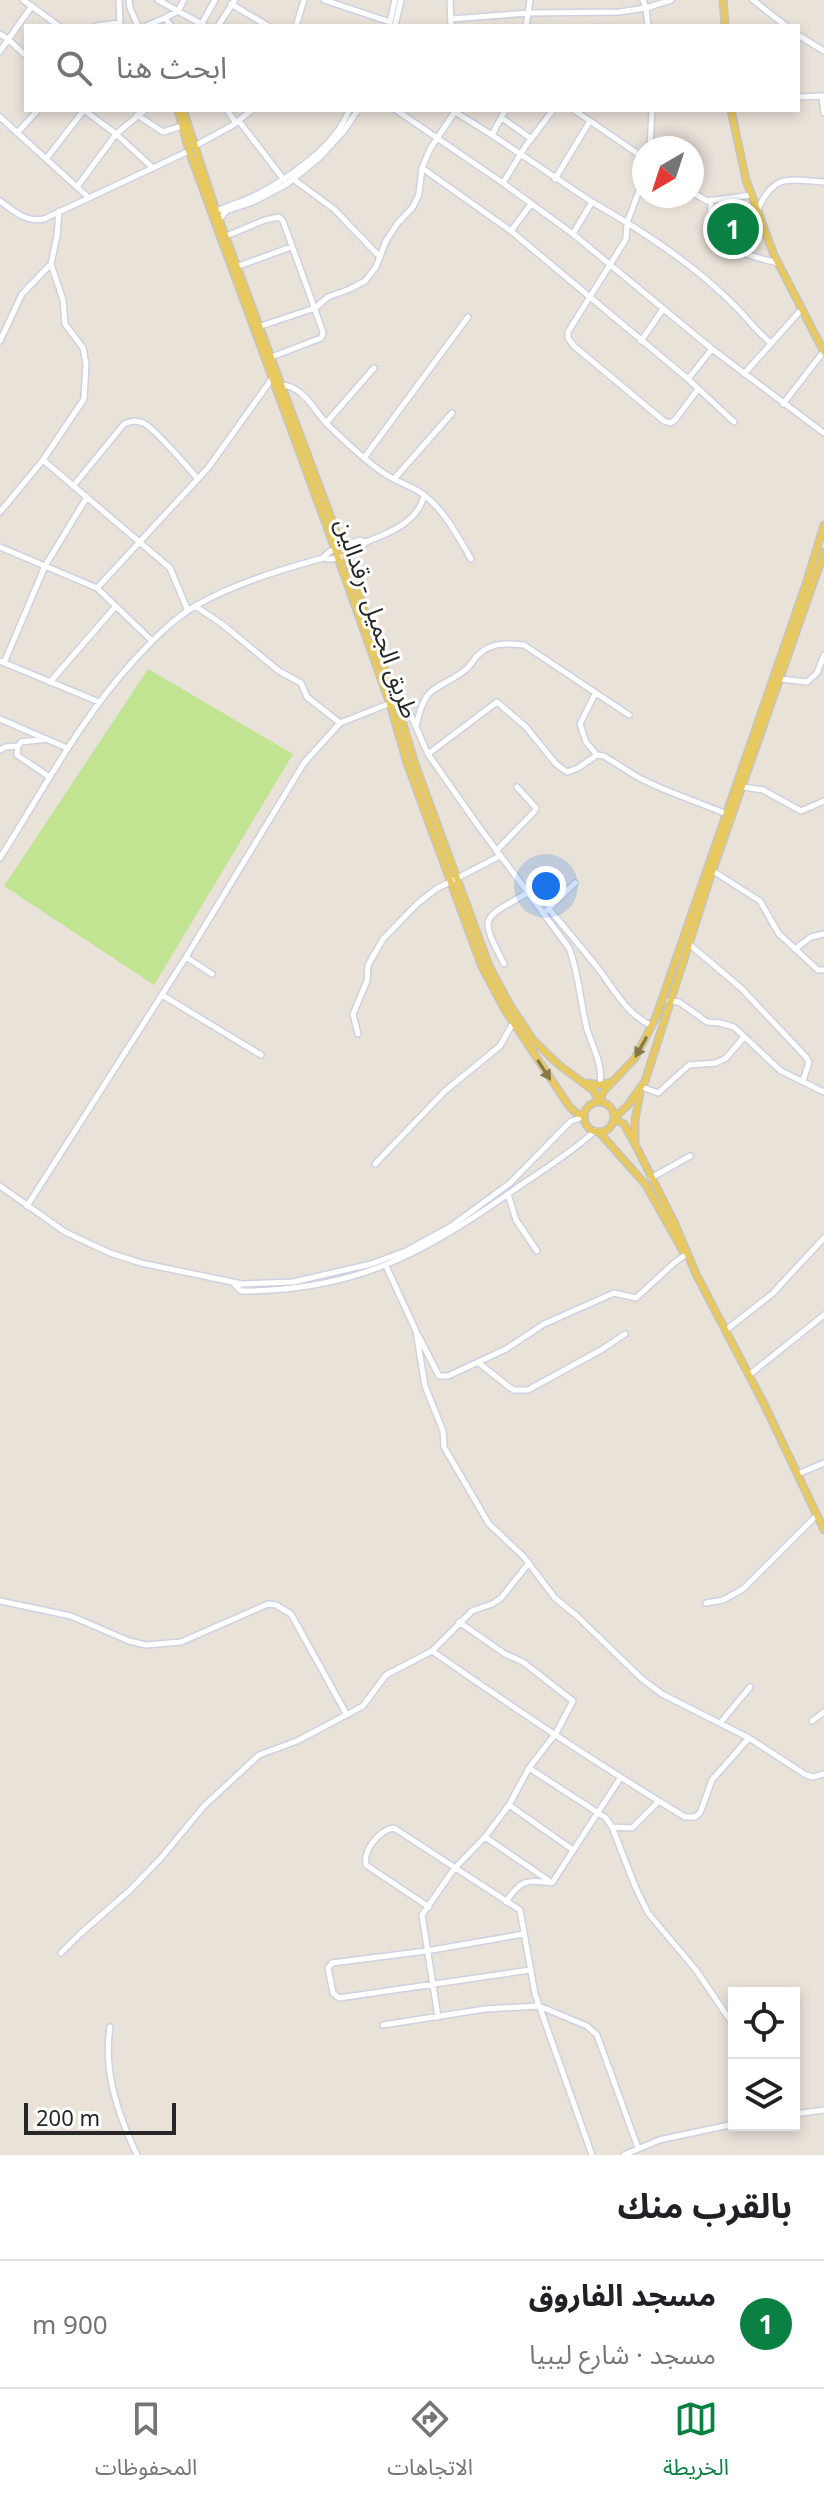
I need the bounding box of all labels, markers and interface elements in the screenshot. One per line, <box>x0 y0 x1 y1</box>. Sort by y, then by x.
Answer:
search box <box>24 24 800 112</box>
icon: search <box>52 46 96 90</box>
text: ابحث هنا <box>116 46 227 87</box>
north arrow <box>632 136 704 208</box>
pin: 1 <box>707 199 759 259</box>
street label: طريق الجميل -رقدالين <box>328 514 428 722</box>
your location <box>526 866 566 906</box>
one-way arrow <box>634 1036 648 1058</box>
one-way arrow <box>537 1059 552 1080</box>
map controls <box>728 1987 800 2131</box>
button: locate <box>728 1987 800 2059</box>
button: layers <box>728 2059 800 2131</box>
scale bar <box>24 2099 176 2135</box>
text: 200 m <box>36 2102 100 2132</box>
text: بالقرب منك <box>617 2182 792 2228</box>
text: مسجد الفاروق <box>529 2274 716 2315</box>
text: 900 m <box>32 2306 108 2342</box>
text: 1 <box>759 2306 773 2342</box>
text: مسجد · شارع ليبيا <box>529 2336 716 2372</box>
tab: المحفوظات <box>95 2397 197 2491</box>
tab: الاتجاهات <box>387 2397 473 2491</box>
tab: الخريطة <box>663 2397 729 2491</box>

